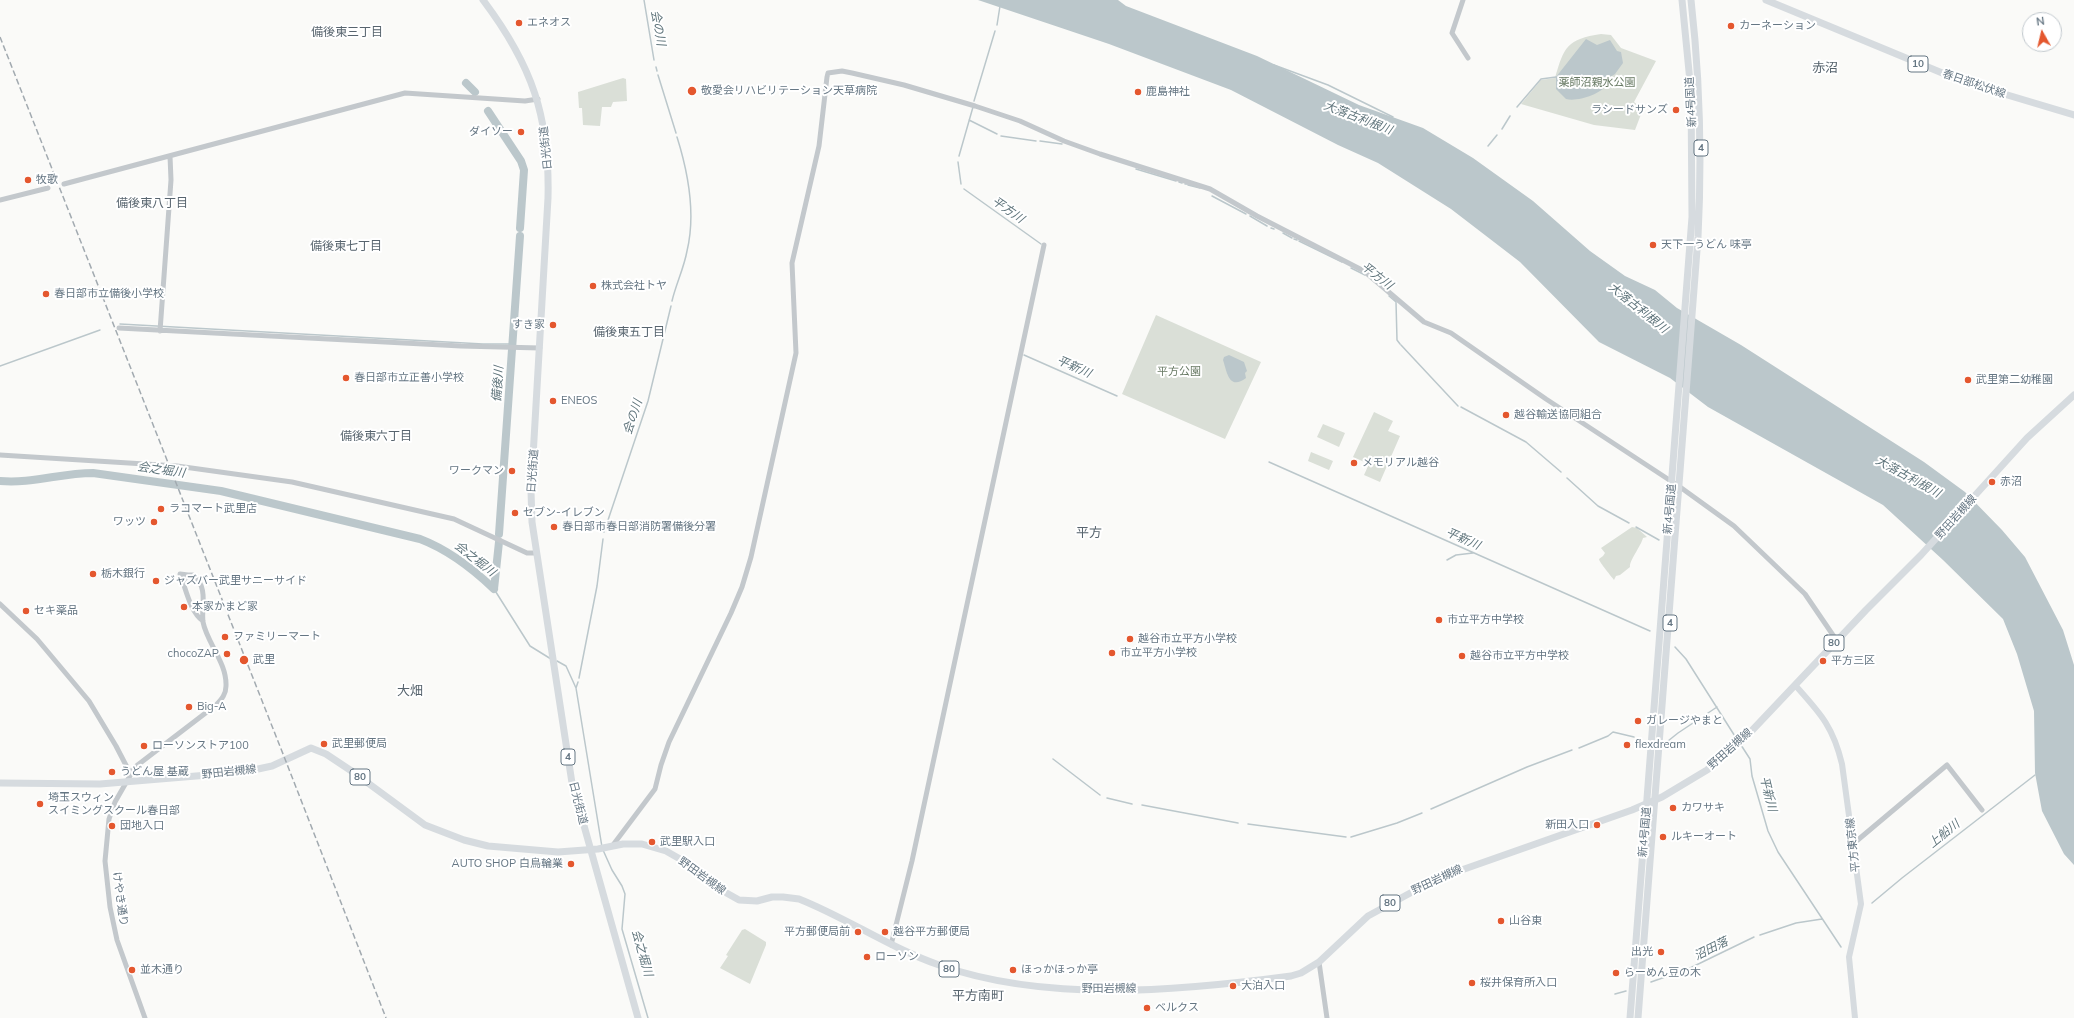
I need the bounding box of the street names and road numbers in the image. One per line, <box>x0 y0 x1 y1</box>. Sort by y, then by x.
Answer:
road number: 10 <box>1908 56 1928 72</box>
street label: 春日部松伏線 <box>1941 67 2007 101</box>
street label: 新4号国道 <box>1683 76 1699 128</box>
street label: 日光街道 <box>537 125 555 171</box>
road number: 4 <box>1694 140 1708 156</box>
street label: 日光街道 <box>525 449 541 493</box>
street label: 新4号国道 <box>1661 483 1679 535</box>
street label: 野田岩槻線 <box>1933 492 1979 542</box>
road number: 4 <box>1663 615 1677 631</box>
road number: 80 <box>1824 635 1844 651</box>
street label: 野田岩槻線 <box>1705 726 1755 772</box>
road number: 4 <box>561 749 575 765</box>
street label: 野田岩槻線 <box>201 763 257 781</box>
road number: 80 <box>350 769 370 785</box>
street label: 日光街道 <box>566 780 590 826</box>
street label: 新4号国道 <box>1636 806 1654 858</box>
street label: 平方東京線 <box>1844 817 1862 873</box>
street label: 野田岩槻線 <box>676 854 728 898</box>
street label: 野田岩槻線 <box>1409 862 1465 898</box>
street label: けやき通り <box>110 871 130 927</box>
road number: 80 <box>1380 895 1400 911</box>
road number: 80 <box>939 961 959 977</box>
street label: 野田岩槻線 <box>1082 982 1136 996</box>

